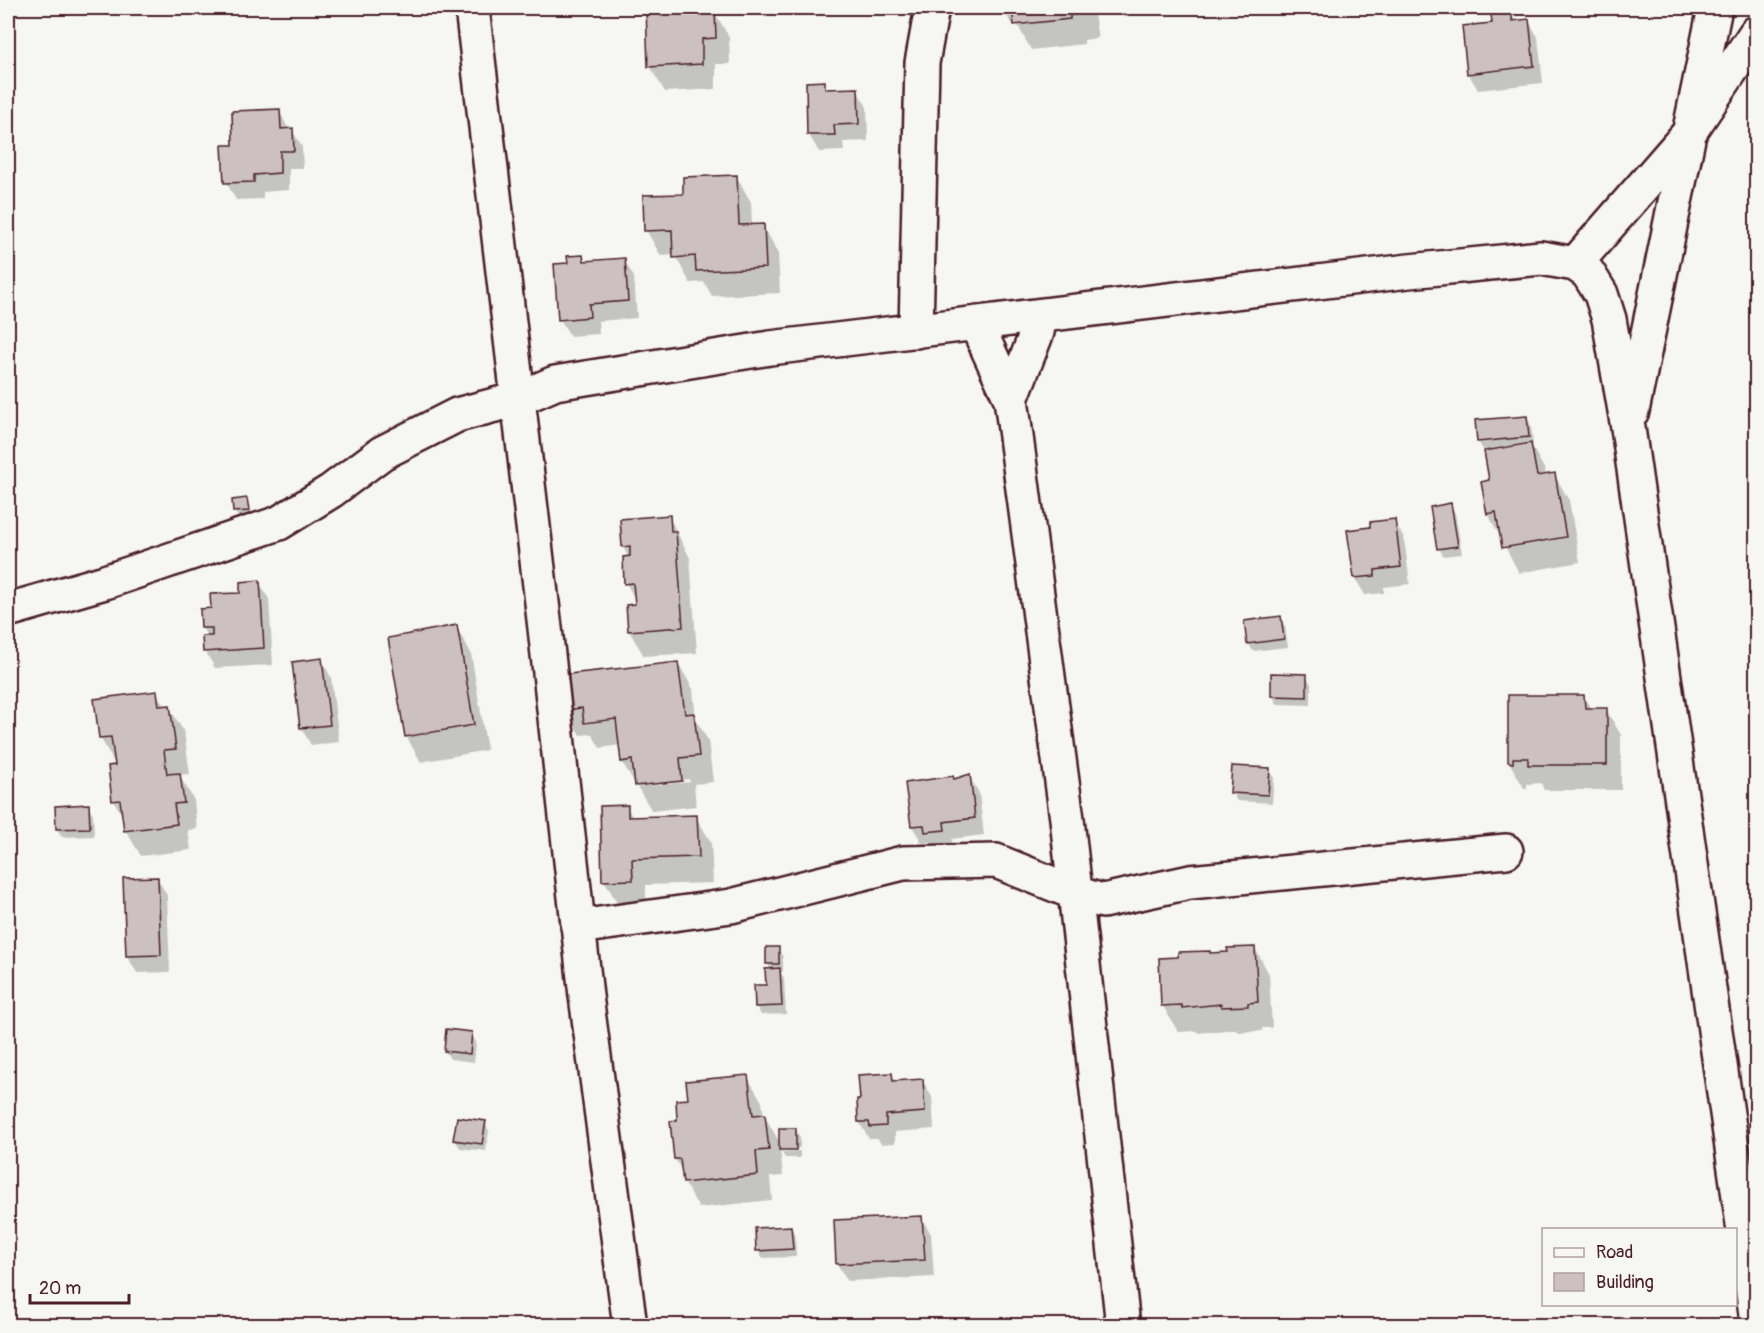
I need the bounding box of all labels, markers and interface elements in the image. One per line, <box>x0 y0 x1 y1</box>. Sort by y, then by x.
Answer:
legend <box>1542 1228 1737 1306</box>
text: Road <box>1596 1241 1633 1264</box>
scale bar <box>30 1267 129 1305</box>
text: Building <box>1596 1271 1654 1294</box>
text: 20 m <box>39 1277 81 1300</box>

